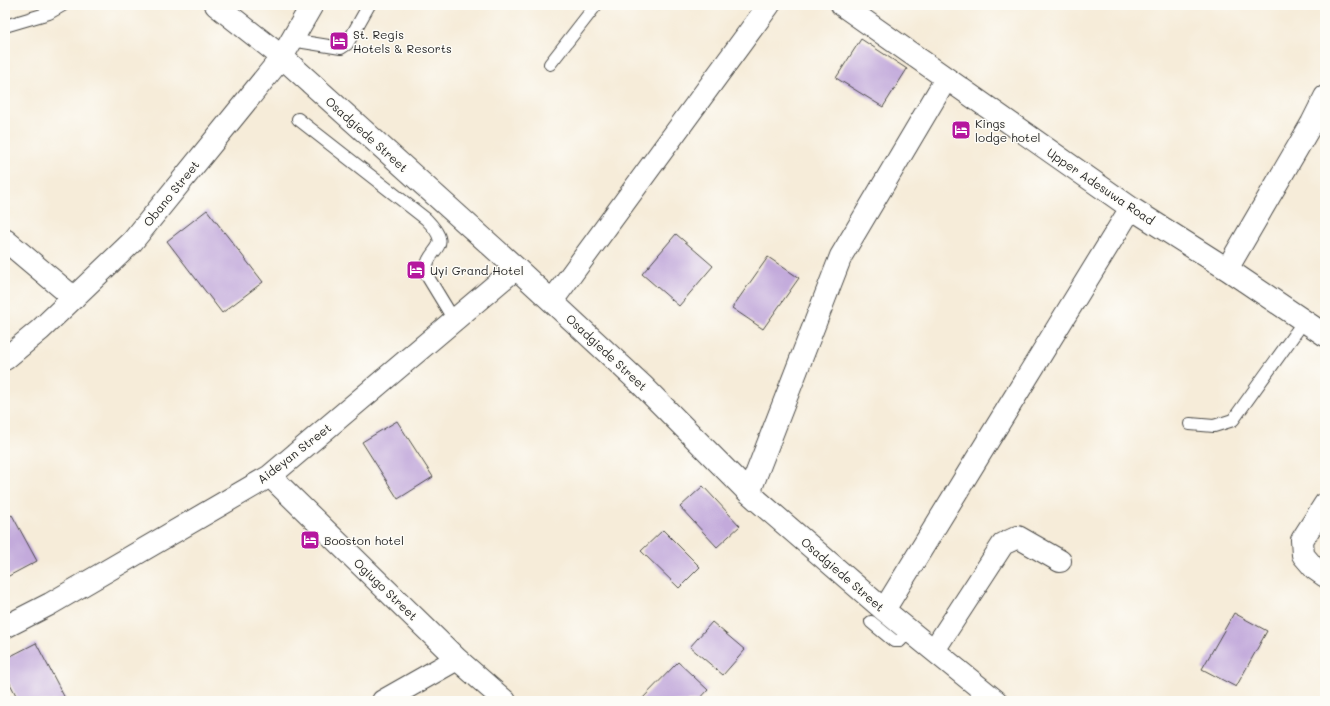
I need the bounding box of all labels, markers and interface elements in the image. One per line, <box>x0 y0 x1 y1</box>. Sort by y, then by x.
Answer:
place label: St. Regis Hotels & Resorts <box>353 26 452 56</box>
hotel icon: St. Regis Hotels & Resorts <box>328 30 350 52</box>
street label: Osadgiede Street <box>322 93 412 175</box>
place label: Kings lodge hotel <box>975 115 1041 145</box>
hotel icon: Kings lodge hotel <box>950 119 972 141</box>
street label: Upper Adesuwa Road <box>1044 144 1158 228</box>
street label: Obano Street <box>139 157 203 229</box>
hotel icon: Uyi Grand Hotel <box>405 259 427 281</box>
place label: Uyi Grand Hotel <box>430 262 524 278</box>
street label: Osadgiede Street <box>563 310 651 394</box>
street label: Aideyan Street <box>254 419 334 487</box>
hotel icon: Booston hotel <box>299 529 321 551</box>
place label: Booston hotel <box>324 532 404 548</box>
street label: Osadgiede Street <box>798 533 888 615</box>
street label: Ogiugo Street <box>351 554 421 624</box>

